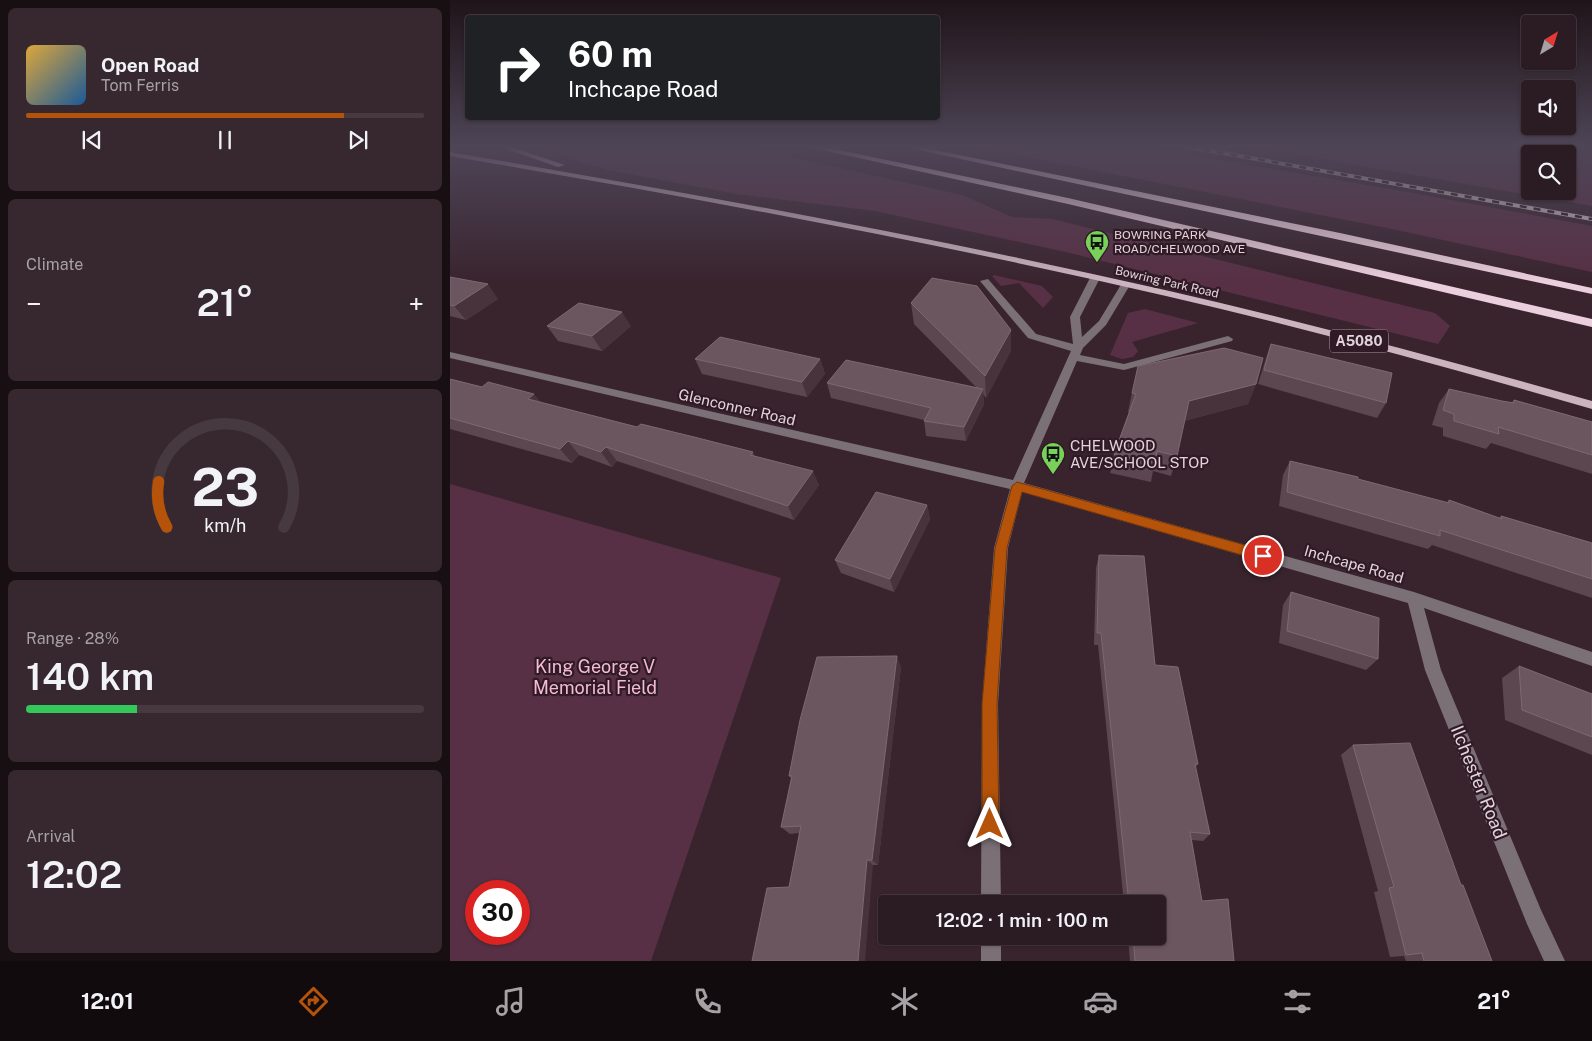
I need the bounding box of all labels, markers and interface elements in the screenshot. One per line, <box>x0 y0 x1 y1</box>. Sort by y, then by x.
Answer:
north arrow <box>1521 15 1576 70</box>
map controls <box>1521 15 1576 200</box>
text: 60 m <box>568 34 653 75</box>
icon: right <box>485 35 550 100</box>
text: Open Road <box>101 54 199 76</box>
text: Tom Ferris <box>101 76 179 95</box>
text: Inchcape Road <box>568 76 718 102</box>
button: sound <box>1521 80 1576 135</box>
icon: previous <box>78 126 106 154</box>
icon: pause <box>211 126 239 154</box>
icon: next <box>344 126 372 154</box>
button: search <box>1521 145 1576 200</box>
place label: BOWRING PARK ROAD/CHELWOOD AVE <box>1114 228 1245 256</box>
bus stop icon: BOWRING PARK ROAD/CHELWOOD AVE <box>1084 229 1110 263</box>
text: Climate <box>26 255 83 274</box>
street label: Bowring Park Road <box>1114 263 1220 301</box>
text: 21° <box>196 280 254 325</box>
text: − <box>26 287 42 320</box>
text: + <box>408 287 424 320</box>
road number: A5080 <box>1330 330 1388 352</box>
street label: Glenconner Road <box>677 385 797 429</box>
place label: CHELWOOD AVE/SCHOOL STOP <box>1070 437 1209 471</box>
bus stop icon: CHELWOOD AVE/SCHOOL STOP <box>1040 441 1066 475</box>
text: 23 <box>191 457 259 518</box>
text: km/h <box>204 515 246 536</box>
pin <box>1242 535 1284 577</box>
icon: arrive <box>1249 542 1277 570</box>
street label: Inchcape Road <box>1302 542 1406 586</box>
text: Range · 28% <box>26 629 119 648</box>
text: 140 km <box>26 654 154 699</box>
park label: King George V Memorial Field <box>533 656 657 698</box>
street label: Ilchester Road <box>1447 722 1511 842</box>
position arrow <box>963 797 1015 849</box>
text: Arrival <box>26 827 75 846</box>
text: 12:02 <box>26 852 122 897</box>
speed limit sign: 30 <box>465 880 530 945</box>
text: 12:02 · 1 min · 100 m <box>935 909 1109 931</box>
icon: directions <box>296 984 331 1019</box>
icon: music <box>493 984 528 1019</box>
icon: phone <box>690 984 725 1019</box>
icon: climate <box>887 984 922 1019</box>
icon: car <box>1083 984 1118 1019</box>
icon: filters <box>1280 984 1315 1019</box>
text: 12:01 <box>81 988 134 1014</box>
text: 21° <box>1477 988 1511 1014</box>

